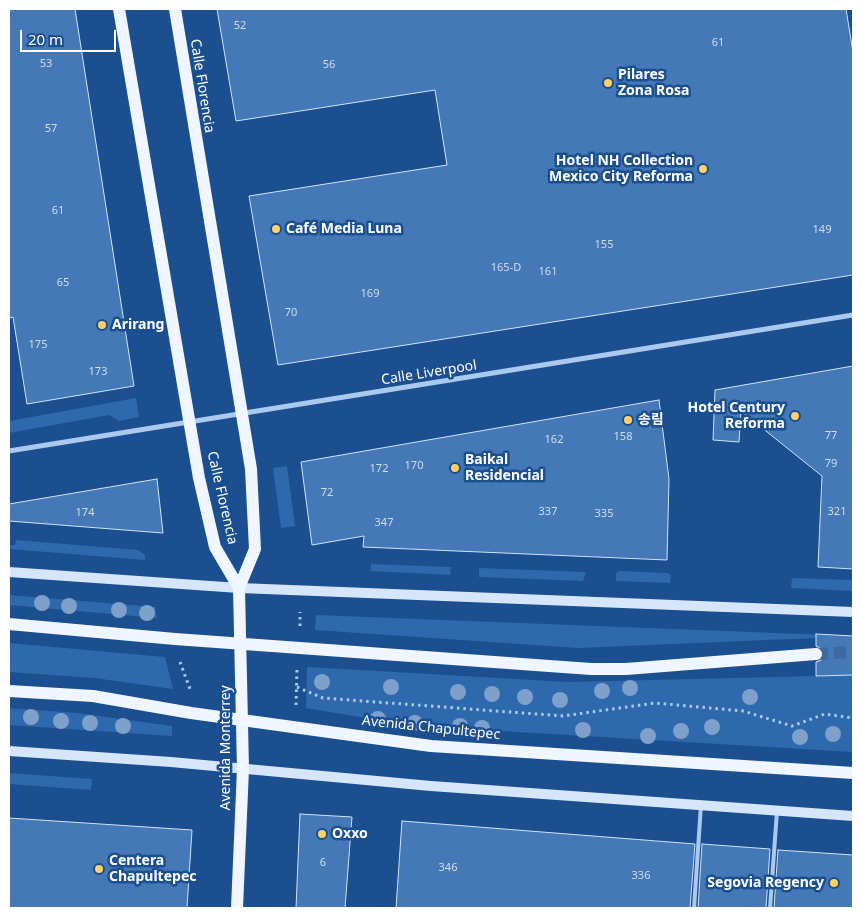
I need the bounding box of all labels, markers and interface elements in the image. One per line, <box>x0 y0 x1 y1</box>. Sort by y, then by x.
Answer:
house number: 52 <box>234 19 246 33</box>
scale bar <box>22 20 119 52</box>
text: 20 m <box>28 29 63 49</box>
house number: 61 <box>712 36 724 50</box>
street label: Calle Florencia <box>186 38 218 134</box>
house number: 53 <box>40 57 52 71</box>
house number: 56 <box>323 58 335 72</box>
place label: Pilares Zona Rosa <box>618 67 689 100</box>
marker: Pilares Zona Rosa <box>602 77 614 89</box>
house number: 57 <box>45 122 57 136</box>
place label: Hotel NH Collection Mexico City Reforma <box>549 153 693 186</box>
marker: Hotel NH Collection Mexico City Reforma <box>697 163 709 175</box>
house number: 61 <box>52 204 64 218</box>
place label: Café Media Luna <box>286 221 402 237</box>
marker: Café Media Luna <box>270 223 282 235</box>
house number: 149 <box>813 223 831 237</box>
house number: 155 <box>595 238 613 252</box>
house number: 165-D <box>491 261 521 275</box>
house number: 161 <box>539 265 557 279</box>
house number: 65 <box>57 276 69 290</box>
house number: 169 <box>361 287 379 301</box>
house number: 70 <box>285 306 297 320</box>
place label: Arirang <box>112 317 164 333</box>
marker: Arirang <box>96 319 108 331</box>
house number: 175 <box>29 338 47 352</box>
street label: Calle Liverpool <box>380 357 478 389</box>
house number: 173 <box>89 365 107 379</box>
place label: Hotel Century Reforma <box>687 400 785 432</box>
marker: Hotel Century Reforma <box>789 410 801 422</box>
place label: 송림 <box>638 412 664 428</box>
marker: 송림 <box>622 414 634 426</box>
house number: 77 <box>825 429 837 443</box>
house number: 158 <box>614 430 632 444</box>
house number: 162 <box>545 433 563 447</box>
street label: Calle Florencia <box>203 450 241 546</box>
place label: Baikal Residencial <box>465 452 544 484</box>
house number: 79 <box>825 457 837 471</box>
house number: 170 <box>405 459 423 473</box>
house number: 172 <box>370 462 388 476</box>
marker: Baikal Residencial <box>449 462 461 474</box>
house number: 72 <box>321 486 333 500</box>
house number: 337 <box>539 505 557 519</box>
house number: 321 <box>828 505 846 519</box>
house number: 174 <box>76 506 94 520</box>
house number: 335 <box>595 507 613 521</box>
house number: 347 <box>375 516 393 530</box>
street label: Avenida Monterrey <box>218 685 234 811</box>
street label: Avenida Chapultepec <box>361 712 501 744</box>
place label: Oxxo <box>332 826 368 842</box>
marker: Oxxo <box>316 828 328 840</box>
place label: Centera Chapultepec <box>109 853 196 886</box>
house number: 6 <box>320 856 326 870</box>
house number: 346 <box>439 861 457 875</box>
marker: Centera Chapultepec <box>93 863 105 875</box>
house number: 336 <box>632 869 650 883</box>
place label: Segovia Regency <box>707 875 824 891</box>
marker: Segovia Regency <box>828 877 840 889</box>

